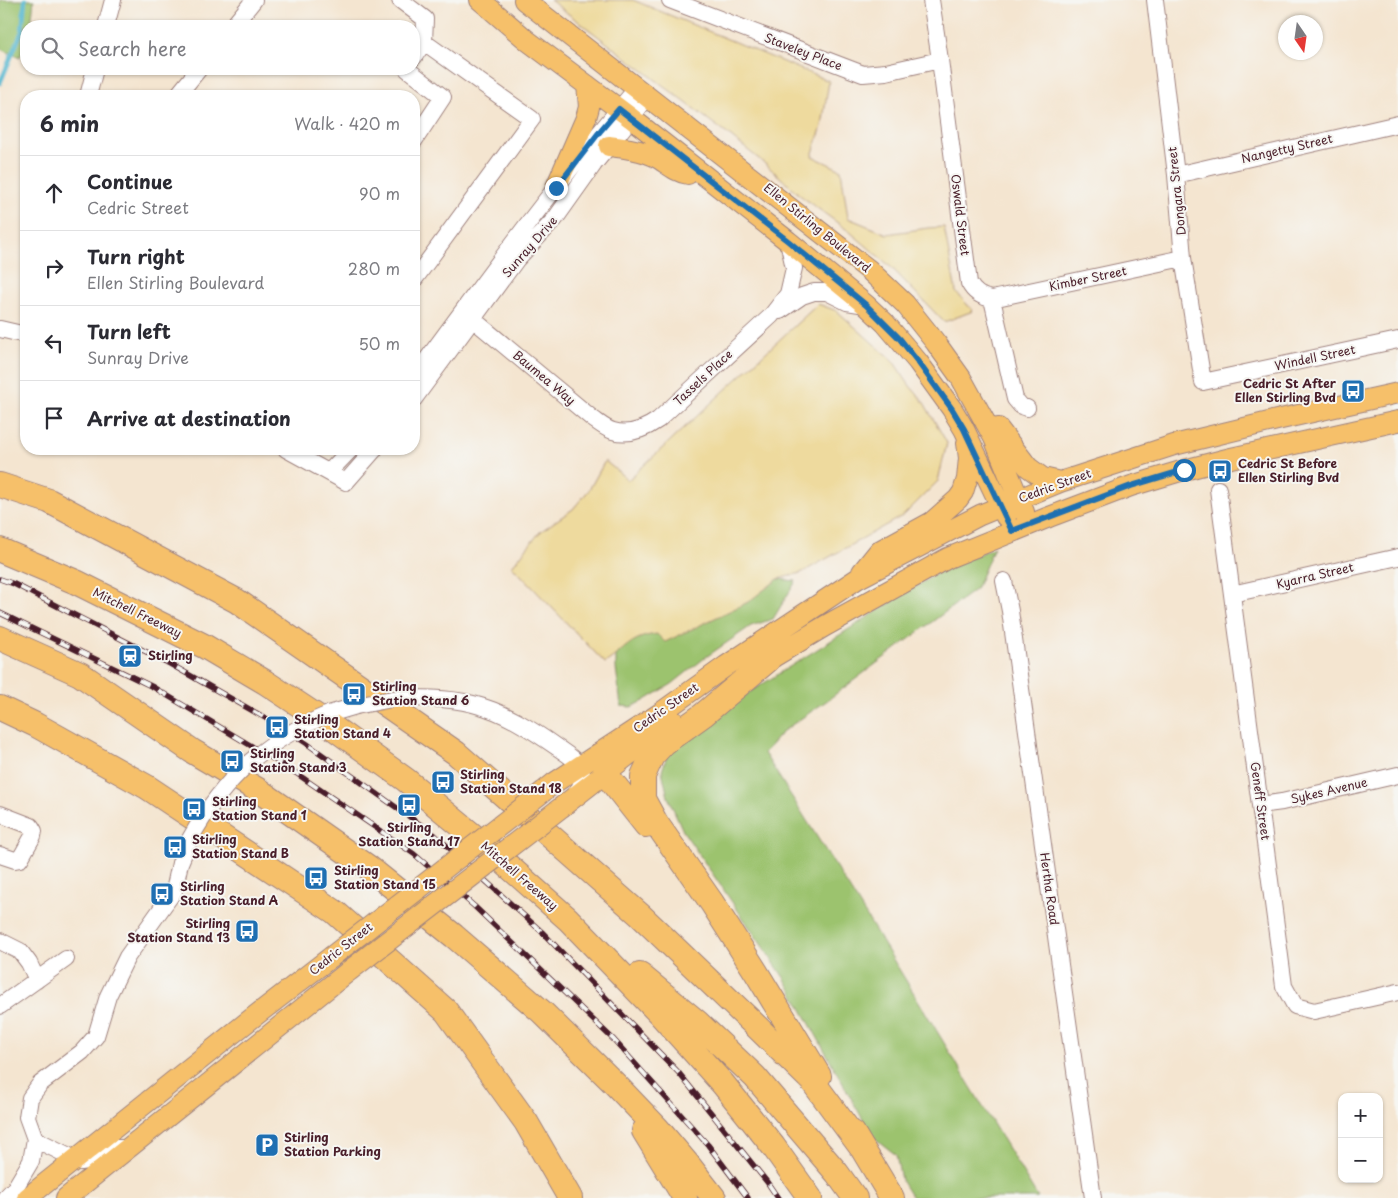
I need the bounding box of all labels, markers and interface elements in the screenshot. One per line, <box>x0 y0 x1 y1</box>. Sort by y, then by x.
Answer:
north arrow <box>1278 15 1323 60</box>
search box <box>20 20 420 75</box>
street label: Staveley Place <box>762 28 845 74</box>
icon: search <box>38 34 66 62</box>
text: Search here <box>78 34 187 62</box>
text: 6 min <box>40 107 99 139</box>
text: Walk · 420 m <box>294 111 400 135</box>
street label: Nangetty Street <box>1239 129 1334 167</box>
street label: Dongara Street <box>1162 146 1190 236</box>
text: Continue <box>87 167 173 195</box>
street label: Oswald Street <box>947 173 975 257</box>
route end <box>545 177 568 200</box>
street label: Ellen Stirling Boulevard <box>760 178 875 276</box>
icon: ahead <box>40 179 68 207</box>
text: 90 m <box>359 181 400 205</box>
text: Cedric Street <box>87 195 189 219</box>
street label: Sunray Drive <box>497 211 561 281</box>
text: Turn right <box>87 242 185 270</box>
icon: right <box>40 254 68 282</box>
text: 280 m <box>348 256 400 280</box>
street label: Kimber Street <box>1047 261 1128 295</box>
text: Ellen Stirling Boulevard <box>87 270 264 294</box>
text: Turn left <box>87 317 171 345</box>
icon: left <box>40 329 68 357</box>
text: 50 m <box>359 331 400 355</box>
street label: Windell Street <box>1273 340 1357 374</box>
text: Sunray Drive <box>87 345 189 369</box>
street label: Tassels Place <box>669 345 736 409</box>
street label: Baumea Way <box>509 346 580 409</box>
place label: Cedric St After Ellen Stirling Bvd <box>1235 374 1337 406</box>
bus stop icon: Cedric St After Ellen Stirling Bvd <box>1340 378 1366 404</box>
icon: arrive <box>40 404 68 432</box>
text: Arrive at destination <box>87 404 291 432</box>
place label: Cedric St Before Ellen Stirling Bvd <box>1238 454 1339 486</box>
bus stop icon: Cedric St Before Ellen Stirling Bvd <box>1207 458 1233 484</box>
route start <box>1173 459 1196 482</box>
street label: Cedric Street <box>1016 464 1094 507</box>
street label: Kyarra Street <box>1274 557 1355 593</box>
street label: Mitchell Freeway <box>90 583 185 641</box>
station icon: Stirling <box>117 643 143 669</box>
place label: Stirling <box>148 646 193 664</box>
place label: Stirling Station Stand 6 <box>372 677 470 709</box>
street label: Cedric Street <box>629 678 702 736</box>
bus stop icon: Stirling Station Stand 6 <box>341 681 367 707</box>
place label: Stirling Station Stand 4 <box>294 710 391 742</box>
bus stop icon: Stirling Station Stand 4 <box>264 714 290 740</box>
place label: Stirling Station Stand 3 <box>250 744 347 776</box>
bus stop icon: Stirling Station Stand 3 <box>219 748 245 774</box>
street label: Geneff Street <box>1247 761 1275 841</box>
place label: Stirling Station Stand 18 <box>460 765 562 797</box>
bus stop icon: Stirling Station Stand 18 <box>430 769 456 795</box>
street label: Sykes Avenue <box>1289 772 1369 808</box>
place label: Stirling Station Stand 1 <box>212 792 307 824</box>
bus stop icon: Stirling Station Stand 17 <box>396 792 422 818</box>
bus stop icon: Stirling Station Stand 1 <box>181 796 207 822</box>
place label: Stirling Station Stand 17 <box>358 818 460 850</box>
place label: Stirling Station Stand B <box>192 830 289 862</box>
bus stop icon: Stirling Station Stand B <box>162 834 188 860</box>
street label: Mitchell Freeway <box>477 837 562 914</box>
street label: Hertha Road <box>1036 851 1064 926</box>
place label: Stirling Station Stand 15 <box>334 861 436 893</box>
bus stop icon: Stirling Station Stand 15 <box>303 865 329 891</box>
place label: Stirling Station Stand A <box>180 877 279 909</box>
bus stop icon: Stirling Station Stand A <box>149 881 175 907</box>
place label: Stirling Station Stand 13 <box>127 914 230 946</box>
bus stop icon: Stirling Station Stand 13 <box>234 918 260 944</box>
street label: Cedric Street <box>305 918 376 979</box>
map controls <box>1338 1093 1383 1183</box>
button: + <box>1338 1093 1383 1138</box>
place label: Stirling Station Parking <box>284 1128 381 1160</box>
parking icon: Stirling Station Parking <box>254 1132 280 1158</box>
button: − <box>1338 1138 1383 1183</box>

